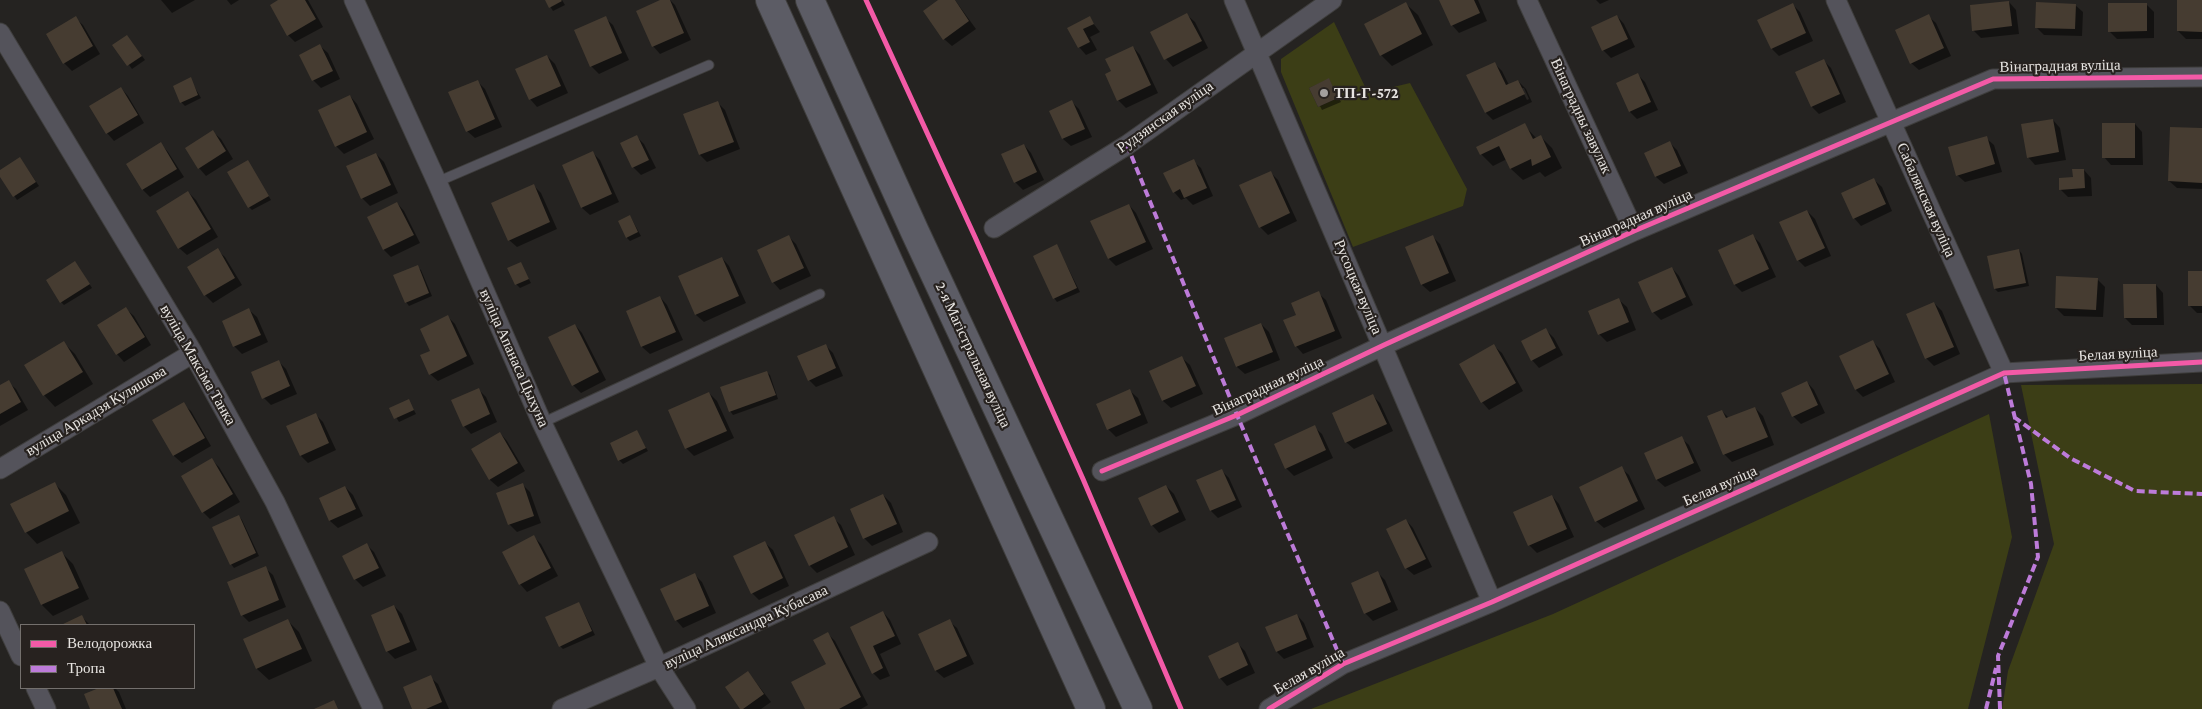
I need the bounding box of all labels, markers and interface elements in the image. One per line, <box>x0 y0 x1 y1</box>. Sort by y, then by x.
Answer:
street label: Вінаградны завулак <box>1546 55 1616 177</box>
street label: Вінаградная вуліца <box>1999 56 2121 76</box>
street label: Рудзянская вуліца <box>1113 77 1217 157</box>
place label: ТП-Г-572 <box>1334 84 1399 102</box>
marker: ТП-Г-572 <box>1318 87 1330 99</box>
street label: Сабалянская вуліца <box>1893 140 1959 260</box>
street label: Вінаградная вуліца <box>1577 185 1695 251</box>
street label: Русоцкая вуліца <box>1330 237 1386 337</box>
street label: 2-я Магістральная вуліца <box>931 279 1015 431</box>
street label: вуліца Апанаса Цыхуна <box>475 286 553 430</box>
street label: вуліца Максіма Танка <box>156 301 240 429</box>
street label: Белая вуліца <box>2078 343 2158 365</box>
street label: Вінаградная вуліца <box>1209 352 1327 420</box>
street label: вуліца Аркадзя Куляшова <box>22 362 170 460</box>
street label: Белая вуліца <box>1680 462 1760 510</box>
street label: вуліца Аляксандра Кубасава <box>661 581 831 673</box>
legend <box>20 624 195 689</box>
text: Велодорожка <box>67 635 152 651</box>
street label: Белая вуліца <box>1270 643 1348 699</box>
text: Тропа <box>67 660 105 676</box>

